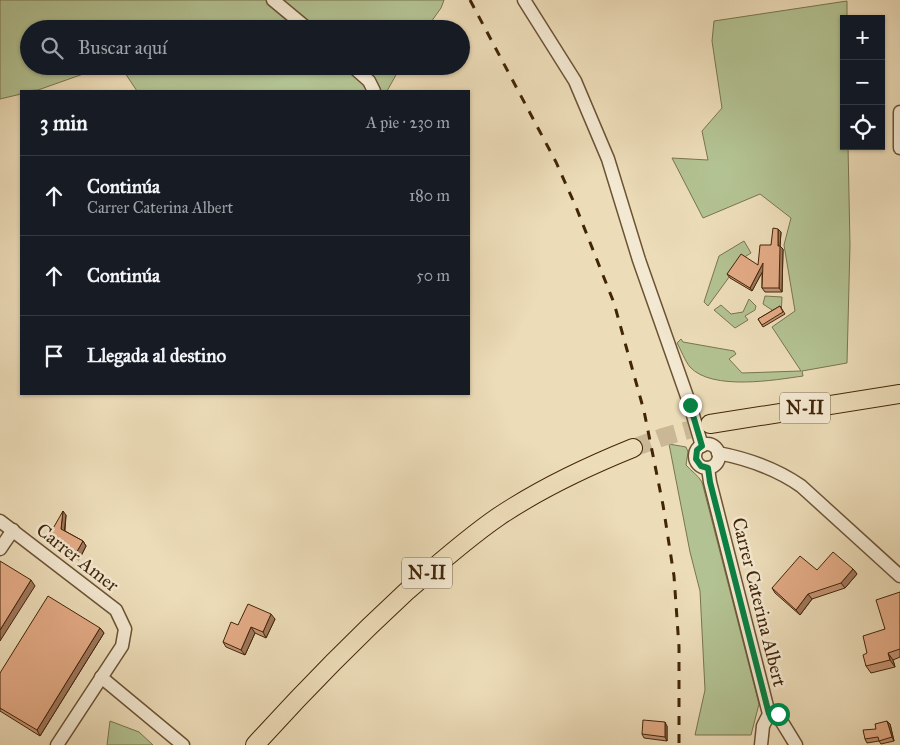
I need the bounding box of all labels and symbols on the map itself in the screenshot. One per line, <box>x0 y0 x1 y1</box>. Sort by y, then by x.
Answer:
road number: N-II <box>780 392 830 423</box>
route end <box>679 394 702 417</box>
street label: Carrer Caterina Albert <box>727 515 792 689</box>
street label: Carrer Amer <box>32 518 124 597</box>
road number: N-II <box>402 558 452 588</box>
route start <box>767 703 790 726</box>

